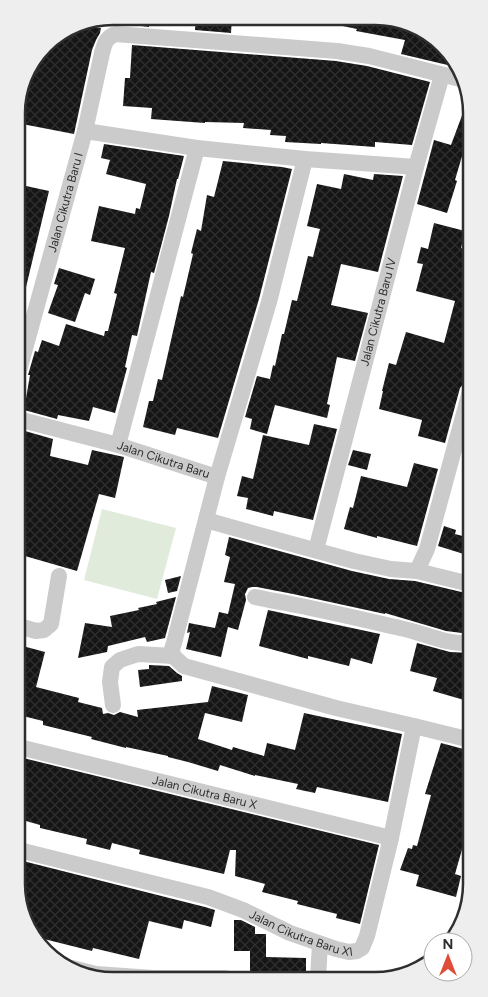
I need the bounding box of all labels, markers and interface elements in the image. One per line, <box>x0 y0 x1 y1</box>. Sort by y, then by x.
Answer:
street label: Jalan Cikutra Baru I <box>45 151 86 254</box>
street label: Jalan Cikutra Baru IV <box>357 256 399 368</box>
street label: Jalan Cikutra Baru <box>115 438 212 481</box>
street label: Jalan Cikutra Baru X <box>151 773 259 812</box>
street label: Jalan Cikutra Baru XI <box>247 907 354 959</box>
north arrow <box>423 932 473 982</box>
text: N <box>443 936 453 953</box>

